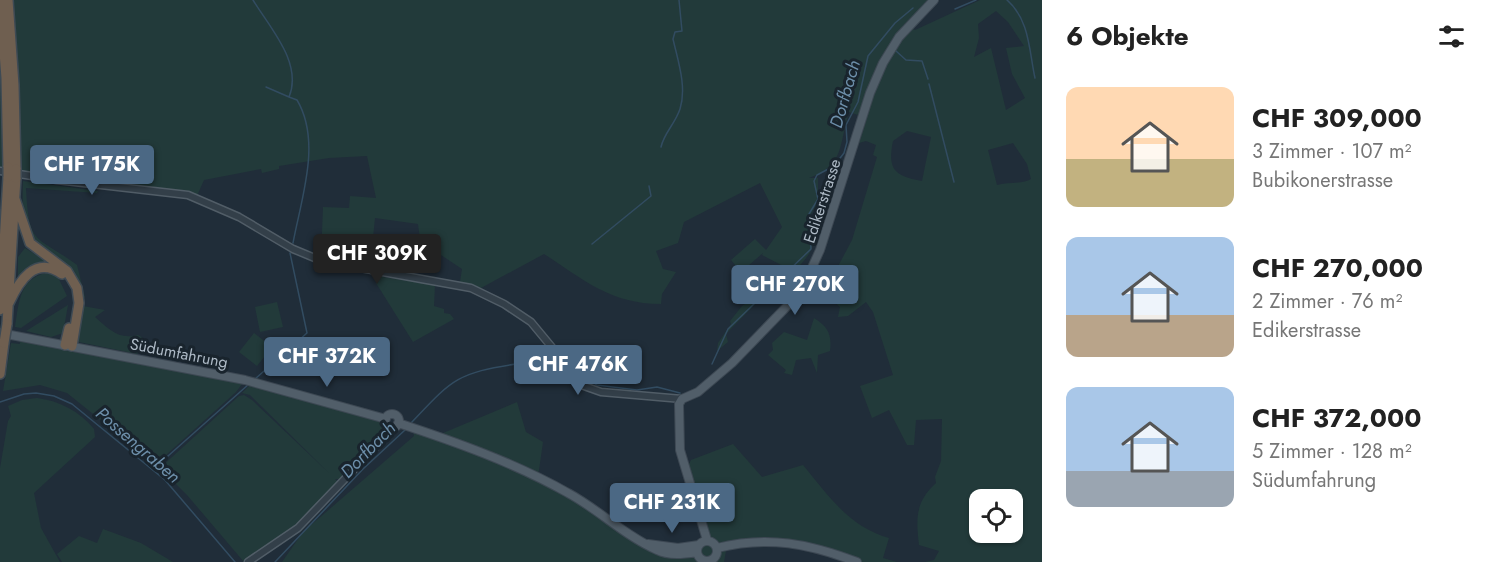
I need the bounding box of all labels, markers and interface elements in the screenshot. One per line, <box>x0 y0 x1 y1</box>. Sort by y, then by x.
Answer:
text: 6 Objekte <box>1066 17 1189 55</box>
icon: filters <box>1435 20 1468 53</box>
water label: Dorfbach <box>823 57 867 131</box>
text: CHF 309,000 <box>1252 99 1422 137</box>
icon: home <box>1114 111 1186 183</box>
text: 3 Zimmer · 107 m² <box>1252 137 1411 166</box>
pin: CHF 175K <box>30 145 154 196</box>
text: CHF 175K <box>44 150 140 179</box>
street label: Edikerstrasse <box>798 156 846 246</box>
text: Bubikonerstrasse <box>1252 166 1393 195</box>
pin: CHF 309K <box>315 234 439 285</box>
text: CHF 309K <box>327 239 427 268</box>
text: CHF 270,000 <box>1252 249 1423 287</box>
icon: home <box>1114 261 1186 333</box>
pin: CHF 270K <box>733 265 857 316</box>
text: CHF 270K <box>745 270 845 299</box>
text: 2 Zimmer · 76 m² <box>1252 287 1402 316</box>
text: Edikerstrasse <box>1252 316 1361 345</box>
street label: Südumfahrung <box>128 332 230 374</box>
pin: CHF 372K <box>265 337 389 388</box>
text: CHF 372K <box>278 342 376 371</box>
pin: CHF 476K <box>516 345 640 396</box>
text: CHF 476K <box>528 350 628 379</box>
text: CHF 372,000 <box>1252 399 1421 437</box>
water label: Possengraben <box>90 401 186 489</box>
icon: home <box>1114 411 1186 483</box>
water label: Dorfbach <box>334 416 402 484</box>
text: 5 Zimmer · 128 m² <box>1252 437 1412 466</box>
text: Südumfahrung <box>1252 466 1376 495</box>
pin: CHF 231K <box>610 483 734 534</box>
text: CHF 231K <box>624 488 720 517</box>
map controls <box>969 489 1023 543</box>
button: locate <box>969 489 1023 543</box>

